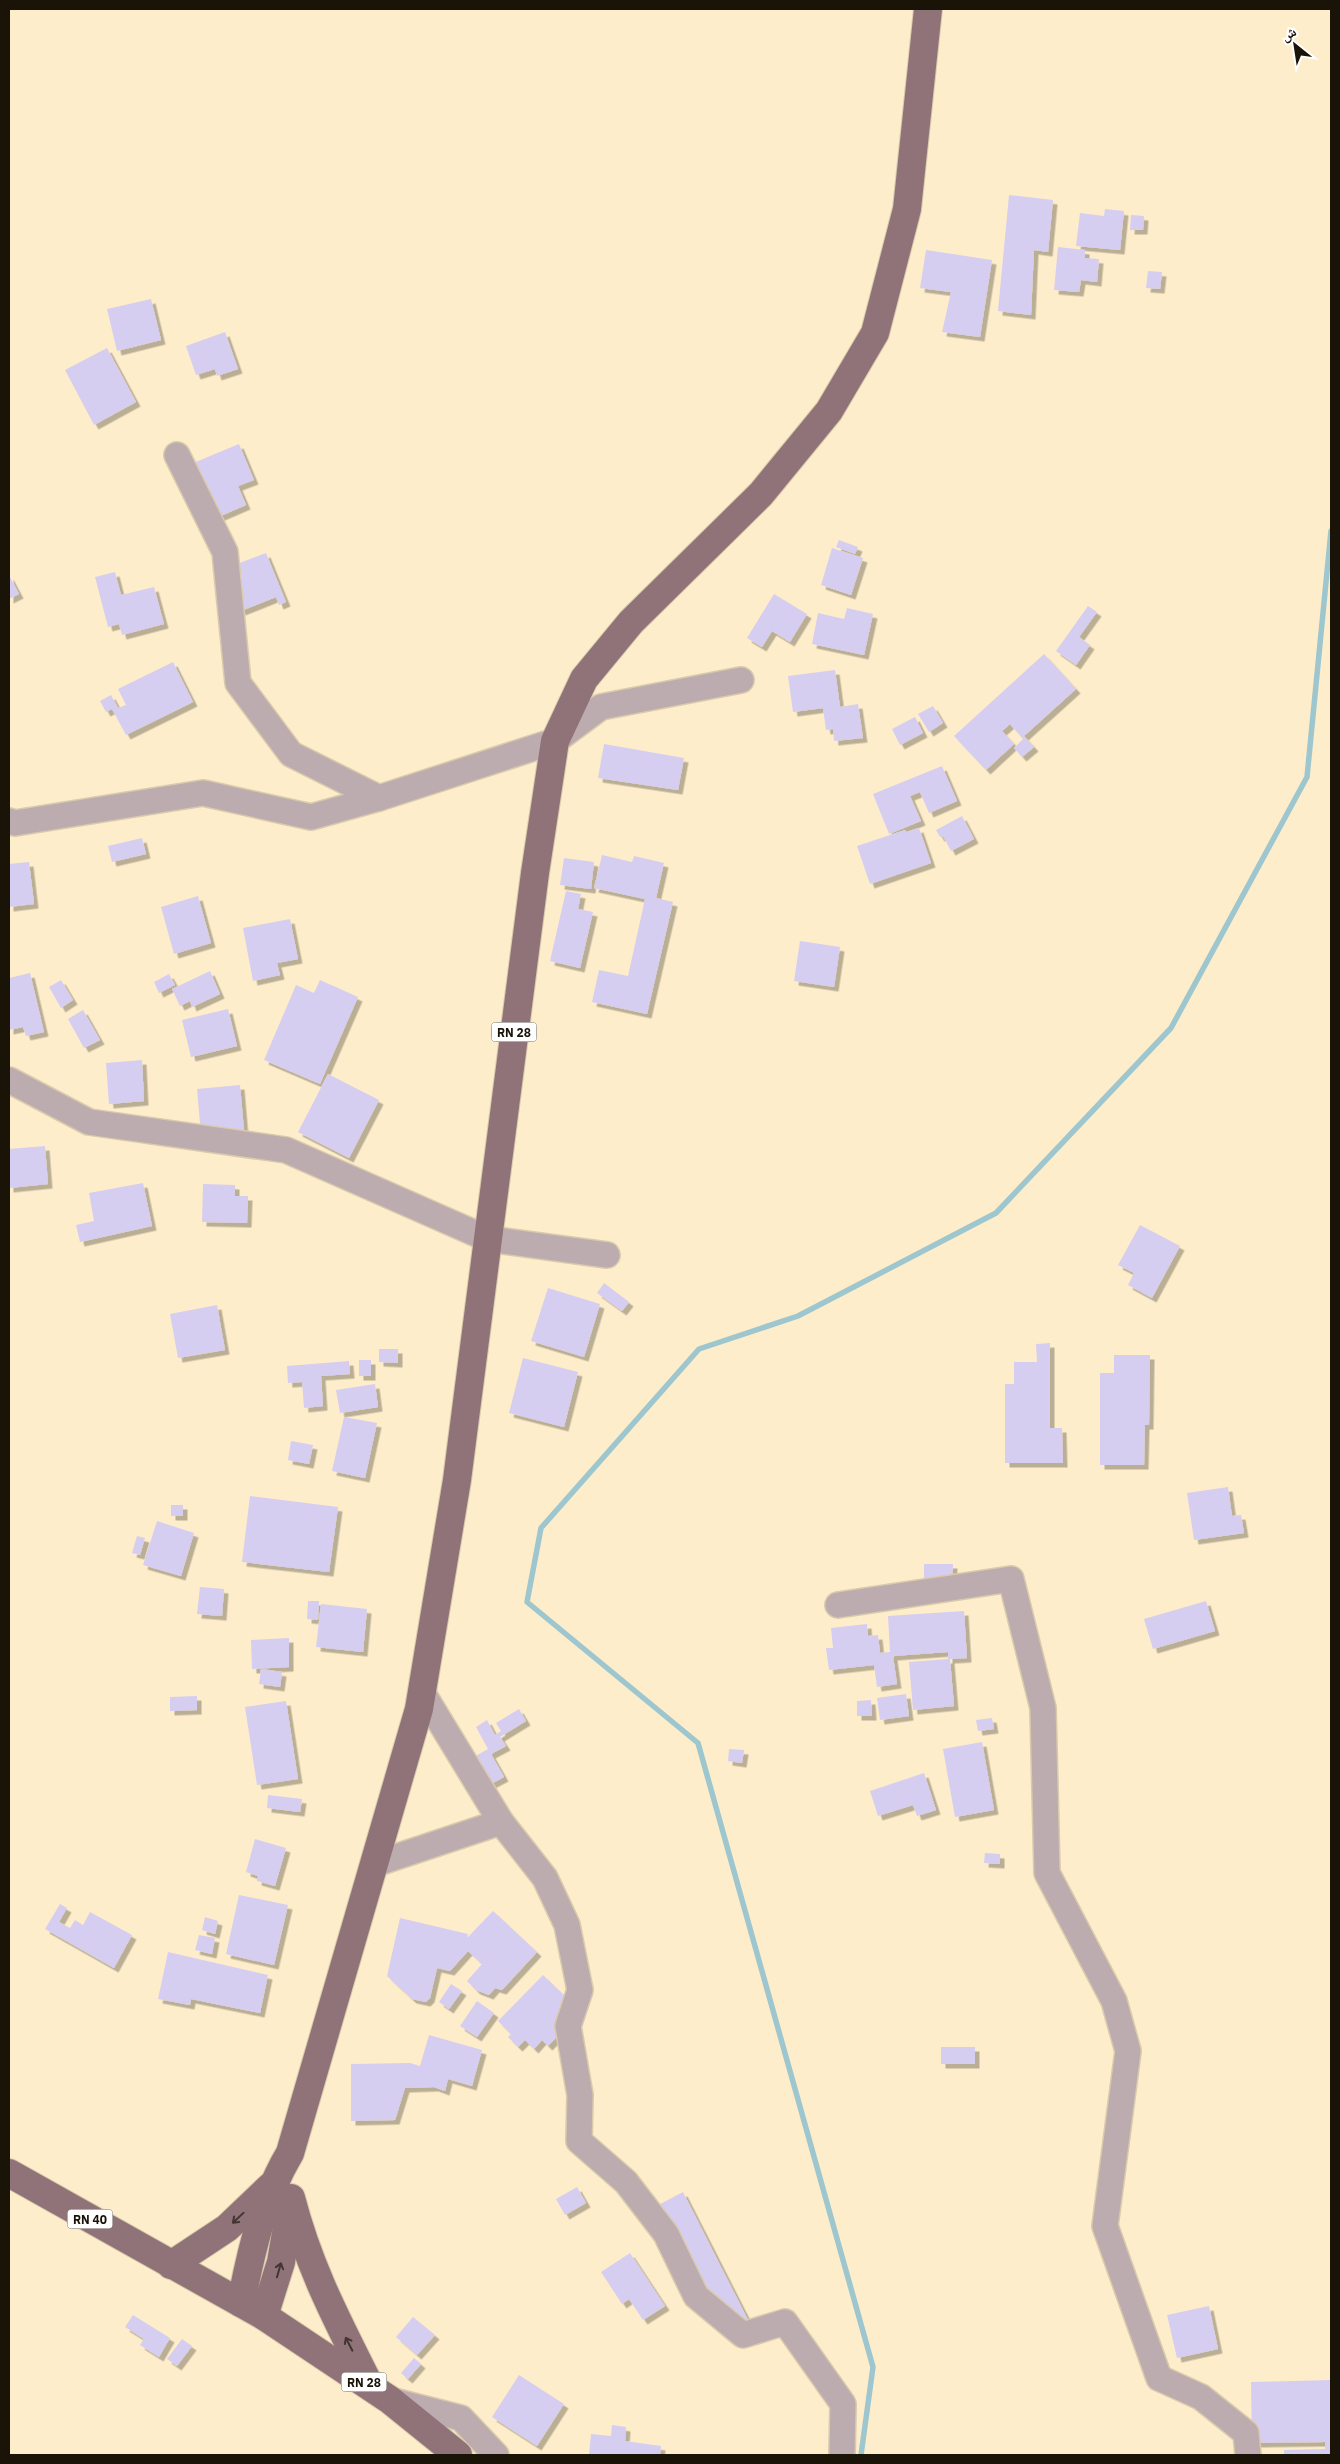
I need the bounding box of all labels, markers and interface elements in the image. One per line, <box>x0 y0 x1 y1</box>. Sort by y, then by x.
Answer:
north arrow <box>1270 20 1320 70</box>
text: ش <box>1278 22 1300 45</box>
road number: RN 28 <box>492 1022 536 1042</box>
road number: RN 40 <box>68 2210 112 2228</box>
one-way arrow <box>231 2212 244 2224</box>
one-way arrow <box>275 2263 284 2279</box>
one-way arrow <box>344 2336 354 2351</box>
road number: RN 28 <box>342 2372 386 2392</box>

